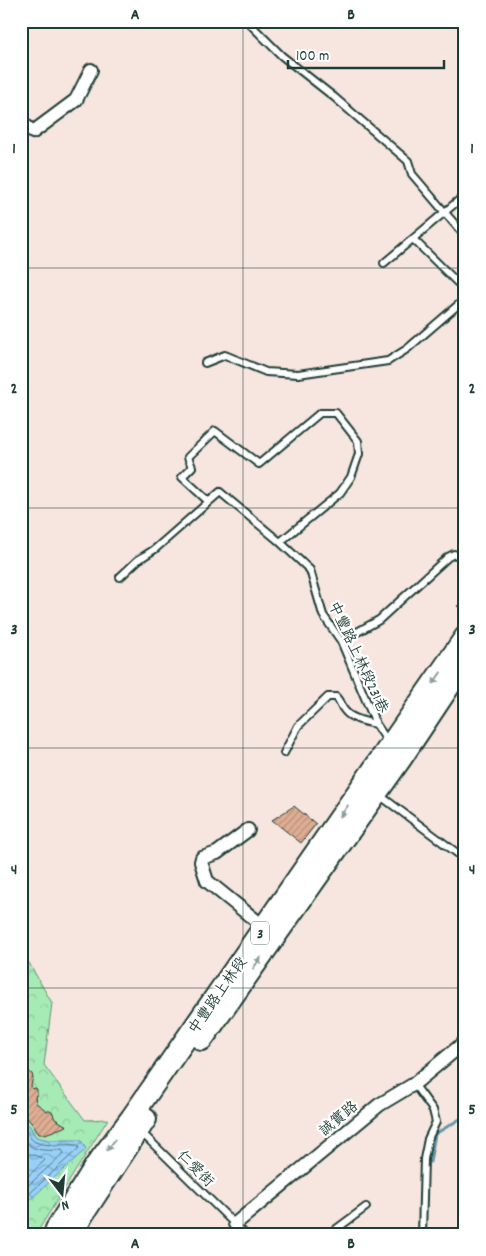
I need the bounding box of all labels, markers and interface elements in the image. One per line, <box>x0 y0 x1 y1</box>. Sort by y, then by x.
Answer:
text: A <box>131 4 140 27</box>
text: B <box>347 4 355 27</box>
scale bar <box>288 38 445 70</box>
text: 100 m <box>296 46 329 68</box>
text: 1 <box>12 138 16 161</box>
text: 1 <box>470 138 474 161</box>
text: 2 <box>11 378 18 401</box>
text: 2 <box>469 378 476 401</box>
street label: 中豐路上林段231巷 <box>322 598 393 718</box>
text: 3 <box>10 619 18 642</box>
text: 3 <box>468 619 476 642</box>
one-way arrow <box>432 671 442 684</box>
one-way arrow <box>339 804 349 818</box>
text: 4 <box>11 859 17 882</box>
text: 4 <box>469 859 475 882</box>
road number: 3 <box>251 921 269 944</box>
street label: 中豐路上林段 <box>184 953 253 1039</box>
one-way arrow <box>252 956 262 970</box>
street label: 誠實路 <box>315 1097 364 1142</box>
text: 5 <box>10 1099 18 1122</box>
text: 5 <box>468 1099 476 1122</box>
one-way arrow <box>105 1138 116 1151</box>
street label: 仁愛街 <box>171 1146 218 1193</box>
north arrow <box>38 1168 88 1218</box>
text: N <box>59 1194 71 1215</box>
text: A <box>131 1233 140 1256</box>
text: B <box>347 1233 355 1256</box>

